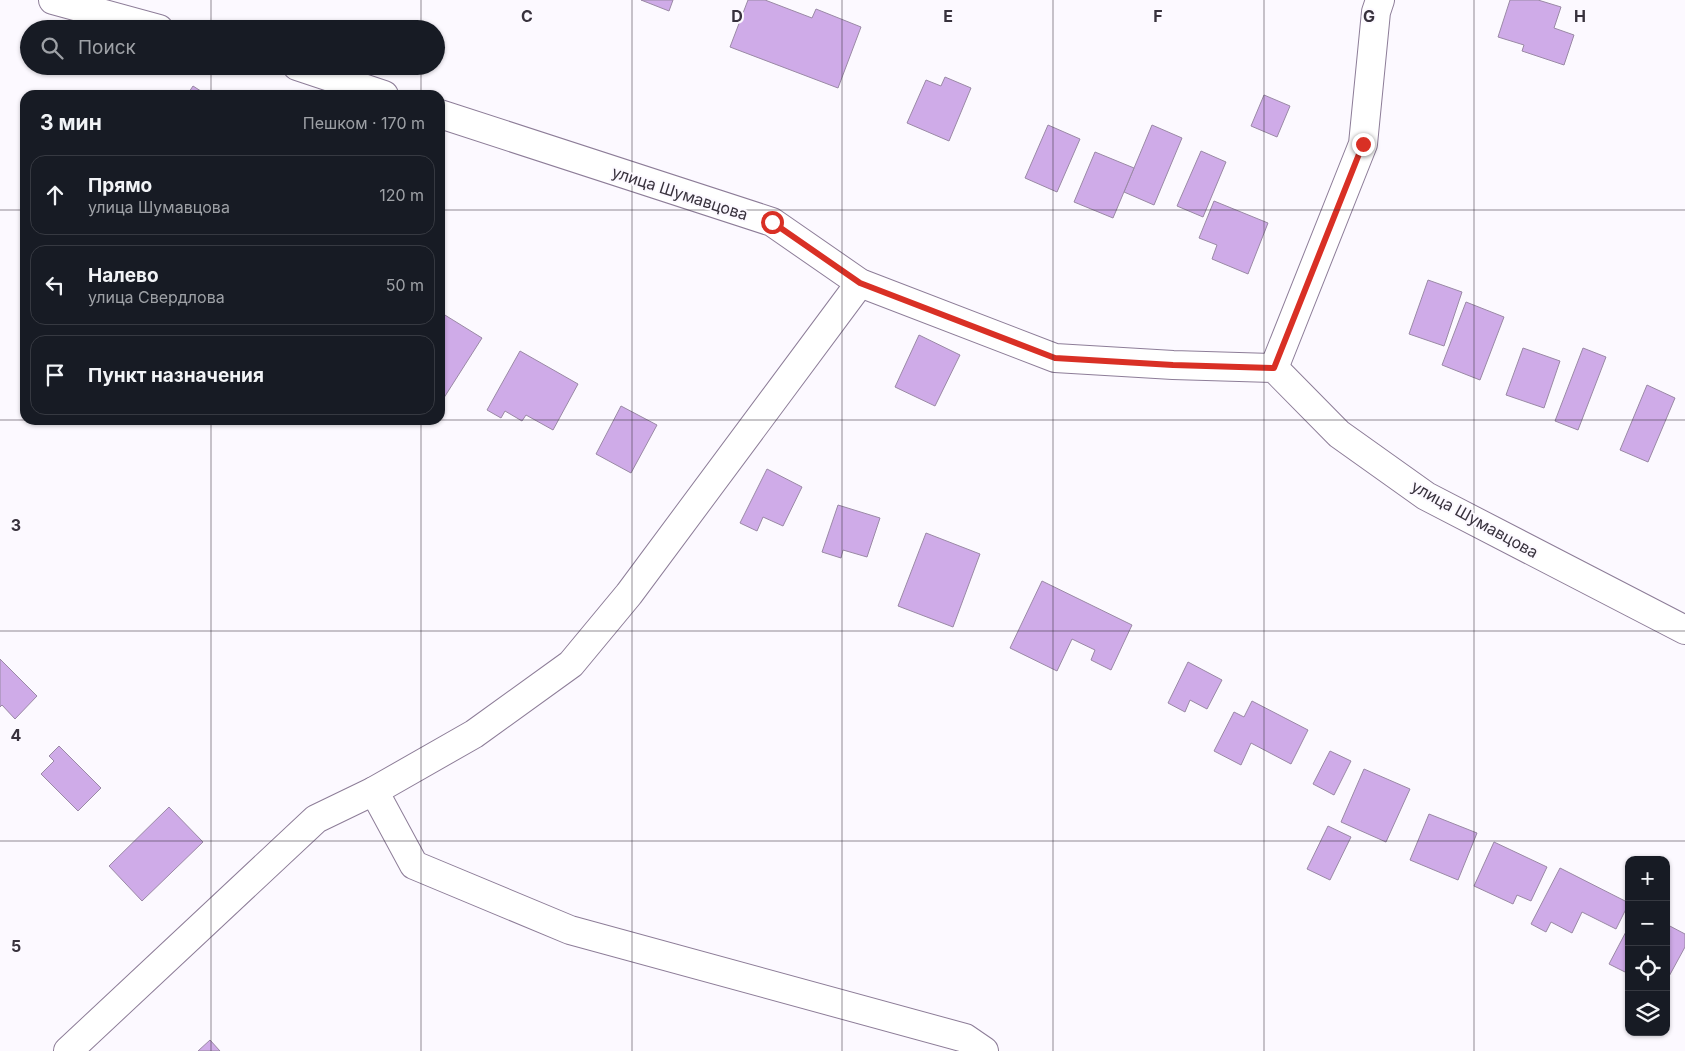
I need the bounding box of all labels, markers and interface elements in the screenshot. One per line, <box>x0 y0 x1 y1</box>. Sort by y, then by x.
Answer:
text: C <box>521 6 533 26</box>
text: D <box>731 6 743 26</box>
text: E <box>943 6 953 26</box>
text: F <box>1153 6 1163 26</box>
text: G <box>1363 6 1375 26</box>
text: H <box>1574 6 1586 26</box>
search box <box>20 20 445 75</box>
icon: search <box>38 34 66 62</box>
text: Поиск <box>78 36 136 59</box>
text: 3 мин <box>40 110 102 135</box>
text: Пешком · 170 m <box>303 113 425 133</box>
route end <box>1352 133 1375 156</box>
street label: улица Шумавцова <box>609 162 751 224</box>
text: Прямо <box>88 174 152 197</box>
icon: ahead <box>41 181 69 209</box>
text: 120 m <box>379 185 424 205</box>
text: улица Шумавцова <box>88 197 230 217</box>
route start <box>761 211 784 234</box>
text: Налево <box>88 264 159 287</box>
icon: left <box>41 271 69 299</box>
text: 50 m <box>386 275 424 295</box>
text: улица Свердлова <box>88 287 225 307</box>
icon: arrive <box>41 361 69 389</box>
text: Пункт назначения <box>88 364 264 387</box>
street label: улица Шумавцова <box>1408 476 1542 562</box>
text: 3 <box>11 515 21 535</box>
text: 4 <box>11 725 22 745</box>
map controls <box>1625 856 1670 1036</box>
button: + <box>1625 856 1670 901</box>
button: − <box>1625 901 1670 946</box>
text: 5 <box>11 936 21 956</box>
button: locate <box>1625 946 1670 991</box>
button: layers <box>1625 991 1670 1036</box>

